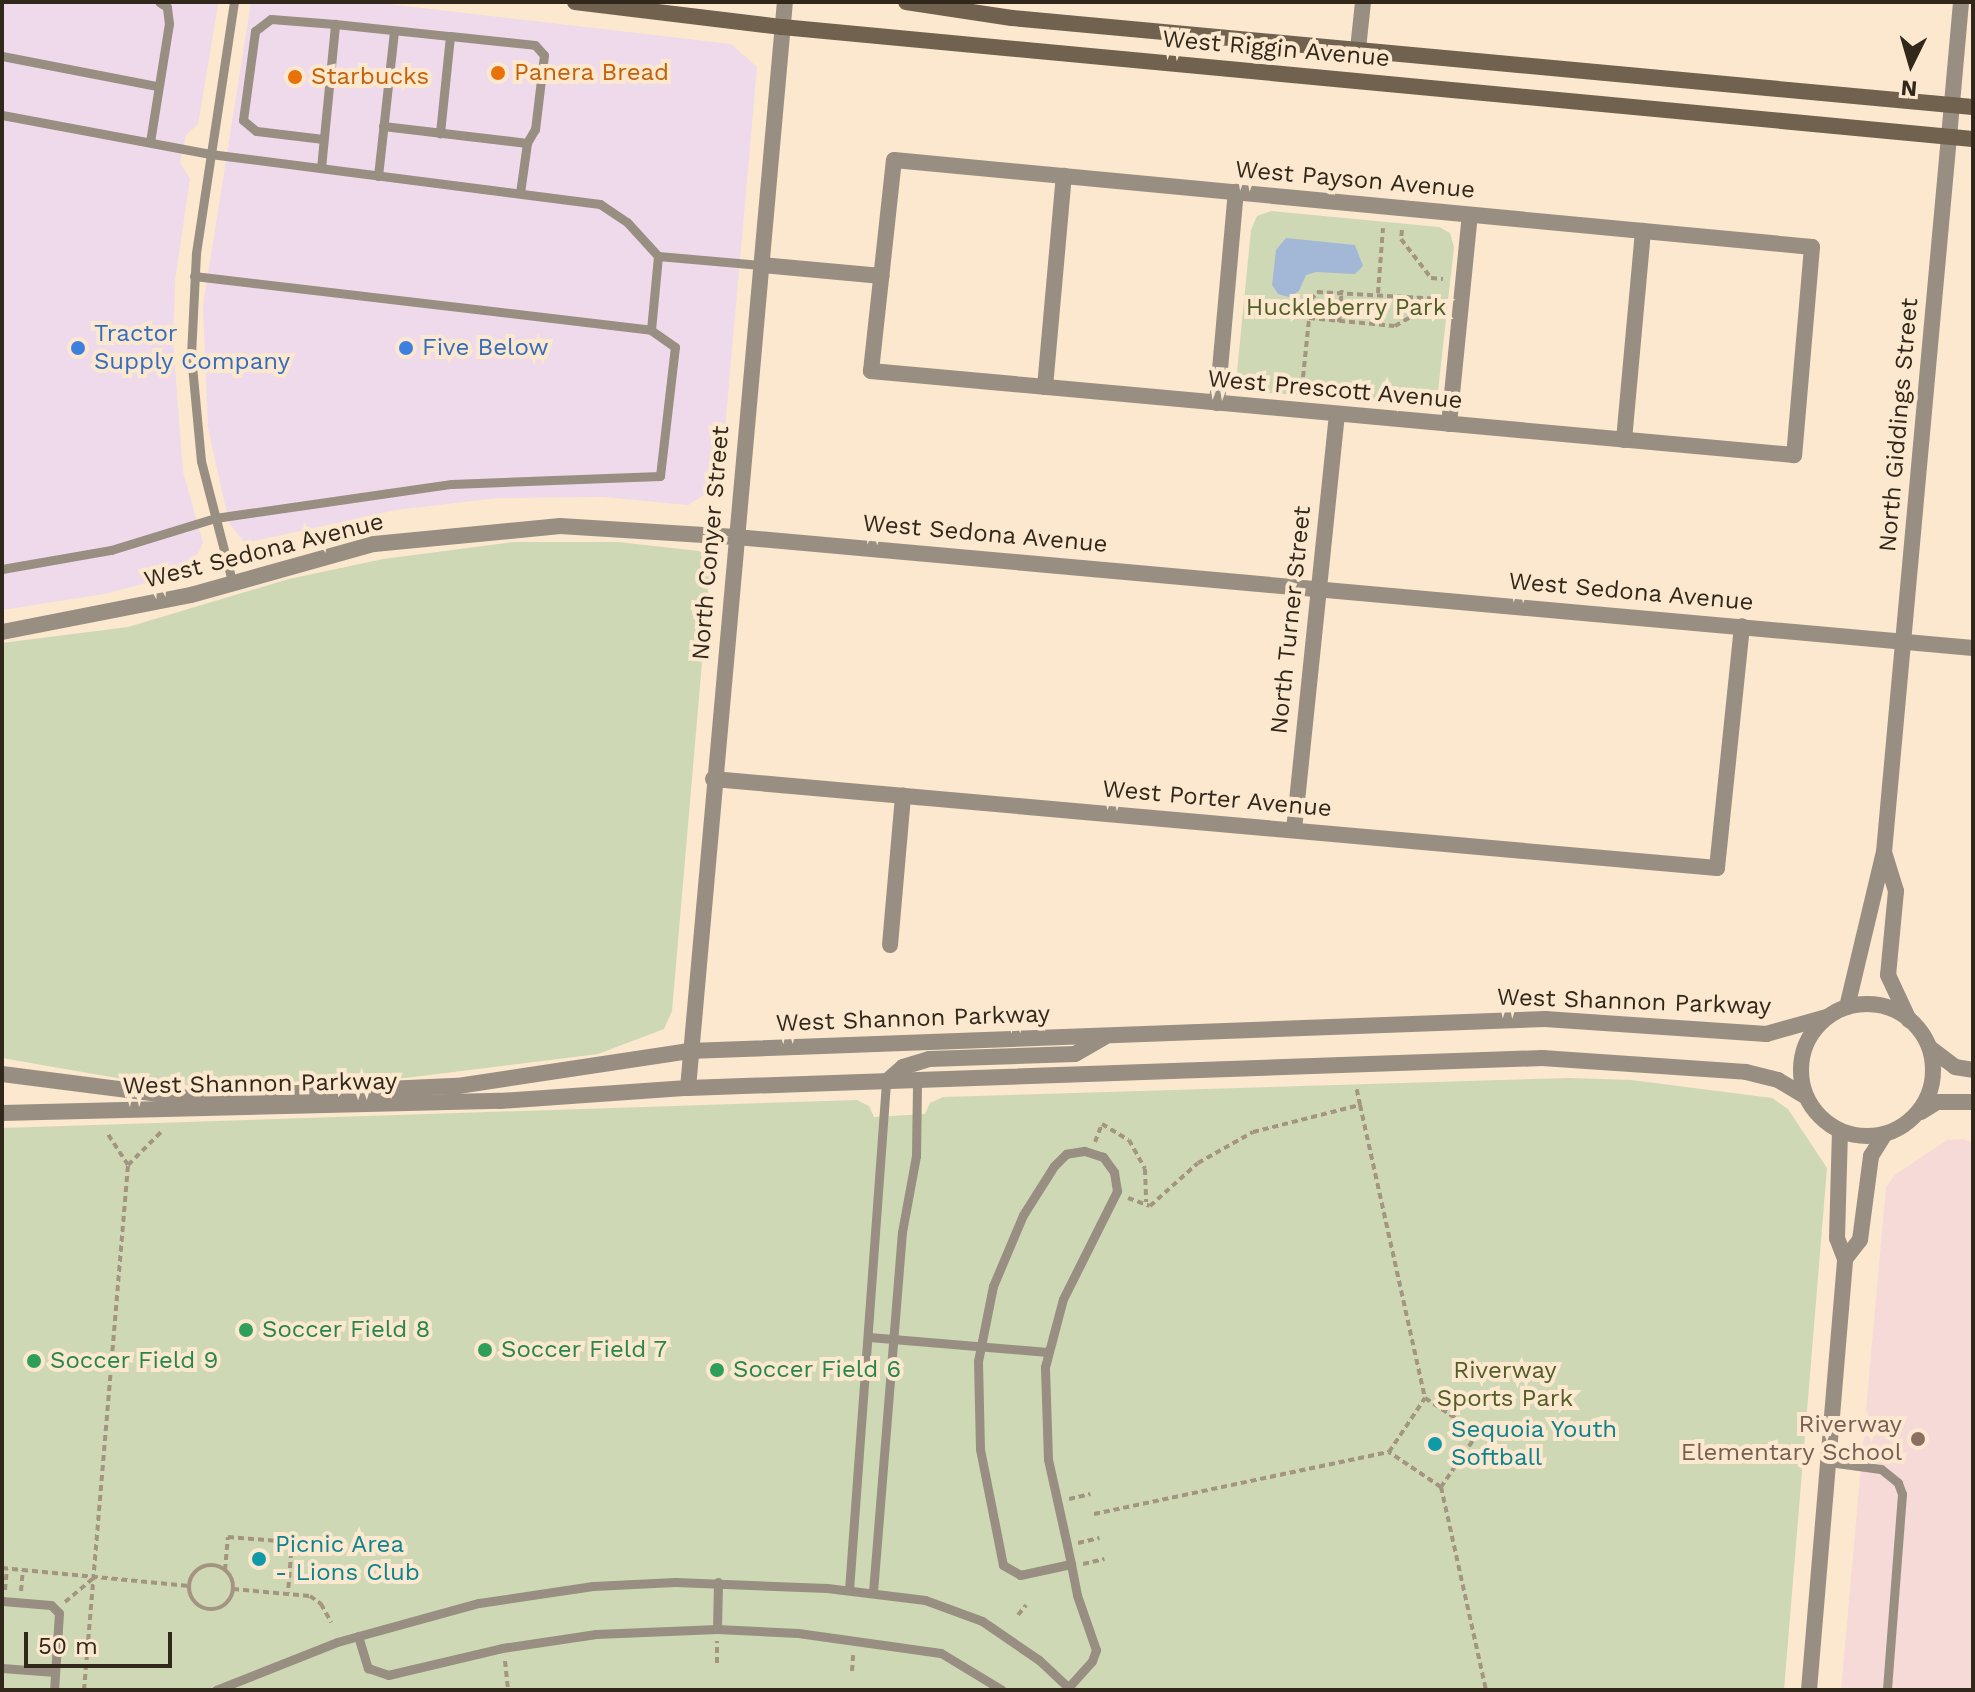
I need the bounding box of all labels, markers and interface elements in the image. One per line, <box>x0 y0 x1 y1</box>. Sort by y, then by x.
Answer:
north arrow <box>1871 24 1951 104</box>
street label: West Riggin Avenue <box>1161 25 1391 73</box>
place label: Panera Bread <box>514 59 670 87</box>
place label: Starbucks <box>311 63 429 91</box>
marker: Panera Bread <box>489 64 507 82</box>
marker: Starbucks <box>286 68 304 86</box>
text: N <box>1900 75 1918 102</box>
street label: West Payson Avenue <box>1233 155 1477 205</box>
park label: Huckleberry Park <box>1245 294 1447 322</box>
street label: North Giddings Street <box>1874 297 1924 553</box>
place label: Tractor Supply Company <box>94 320 291 376</box>
place label: Five Below <box>422 334 548 362</box>
marker: Tractor Supply Company <box>69 339 87 357</box>
marker: Five Below <box>397 339 415 357</box>
street label: West Prescott Avenue <box>1206 364 1464 416</box>
street label: North Conyer Street <box>686 424 736 662</box>
street label: North Turner Street <box>1265 504 1317 736</box>
street label: West Sedona Avenue <box>141 507 387 595</box>
street label: West Sedona Avenue <box>861 509 1109 559</box>
street label: West Sedona Avenue <box>1507 567 1755 617</box>
street label: West Porter Avenue <box>1100 775 1334 823</box>
street label: West Shannon Parkway <box>1496 983 1772 1021</box>
street label: West Shannon Parkway <box>775 1000 1051 1038</box>
street label: West Shannon Parkway <box>122 1067 398 1101</box>
place label: Soccer Field 8 <box>262 1316 431 1344</box>
marker: Soccer Field 8 <box>237 1321 255 1339</box>
place label: Soccer Field 7 <box>501 1336 668 1364</box>
marker: Soccer Field 7 <box>476 1341 494 1359</box>
place label: Soccer Field 9 <box>50 1347 219 1375</box>
marker: Soccer Field 9 <box>25 1352 43 1370</box>
place label: Soccer Field 6 <box>733 1356 902 1384</box>
park label: Riverway Sports Park <box>1437 1357 1573 1413</box>
marker: Soccer Field 6 <box>708 1361 726 1379</box>
place label: Riverway Elementary School <box>1680 1411 1902 1467</box>
place label: Sequoia Youth Softball <box>1451 1416 1619 1472</box>
marker: Riverway Elementary School <box>1909 1430 1927 1448</box>
marker: Sequoia Youth Softball <box>1426 1435 1444 1453</box>
place label: Picnic Area - Lions Club <box>275 1531 420 1587</box>
marker: Picnic Area - Lions Club <box>250 1550 268 1568</box>
scale bar <box>28 1616 176 1666</box>
text: 50 m <box>38 1632 98 1660</box>

